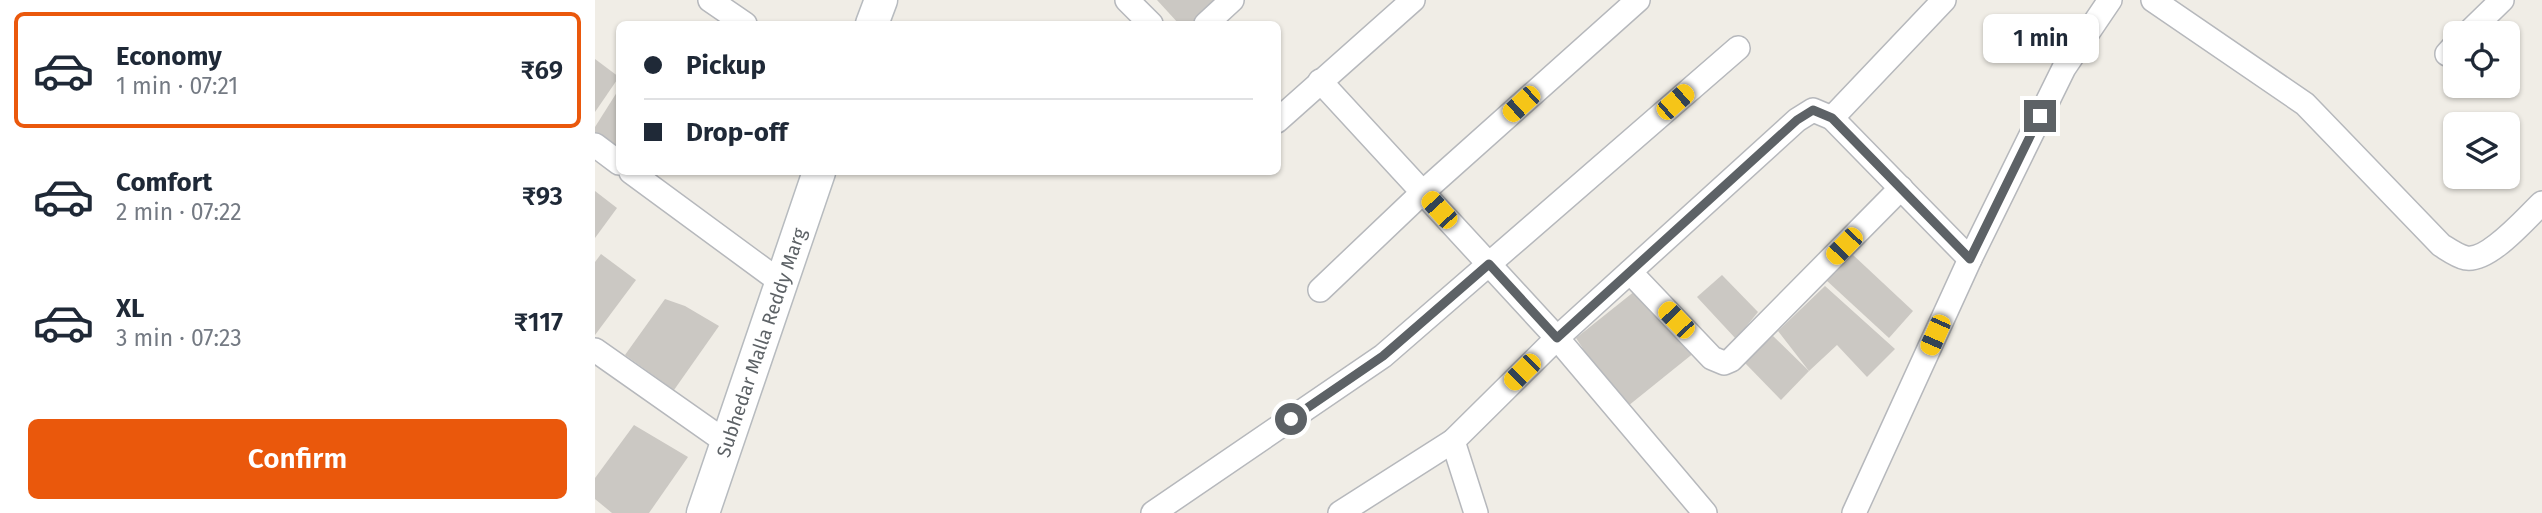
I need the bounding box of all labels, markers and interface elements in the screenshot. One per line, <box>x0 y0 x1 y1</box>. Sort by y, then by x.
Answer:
callout: 1 min <box>1982 15 2098 64</box>
map controls <box>2443 21 2520 189</box>
button: locate <box>2443 21 2520 98</box>
text: 1 min <box>2013 24 2069 52</box>
icon: car <box>32 39 95 102</box>
text: Economy <box>116 41 222 72</box>
text: Pickup <box>686 50 766 81</box>
text: ₹69 <box>521 55 563 86</box>
text: 1 min · 07:21 <box>116 72 238 100</box>
car <box>1653 80 1698 124</box>
car <box>1499 82 1544 126</box>
route end <box>2024 100 2056 132</box>
button: layers <box>2443 112 2520 189</box>
text: Drop-off <box>686 117 788 148</box>
icon: car <box>32 165 95 228</box>
text: Comfort <box>116 167 212 198</box>
text: ₹93 <box>522 181 563 212</box>
car <box>1418 187 1461 233</box>
text: 2 min · 07:22 <box>116 198 242 226</box>
car <box>1822 224 1867 268</box>
street label: Subhedar Malla Reddy Marg <box>711 225 811 460</box>
icon: car <box>32 291 95 354</box>
text: XL <box>116 293 144 324</box>
car <box>1654 298 1699 342</box>
text: ₹117 <box>514 307 563 338</box>
car <box>1917 312 1954 358</box>
text: 3 min · 07:23 <box>116 324 242 352</box>
car <box>1500 350 1545 394</box>
route start <box>1275 403 1307 435</box>
button: Confirm <box>28 419 567 499</box>

